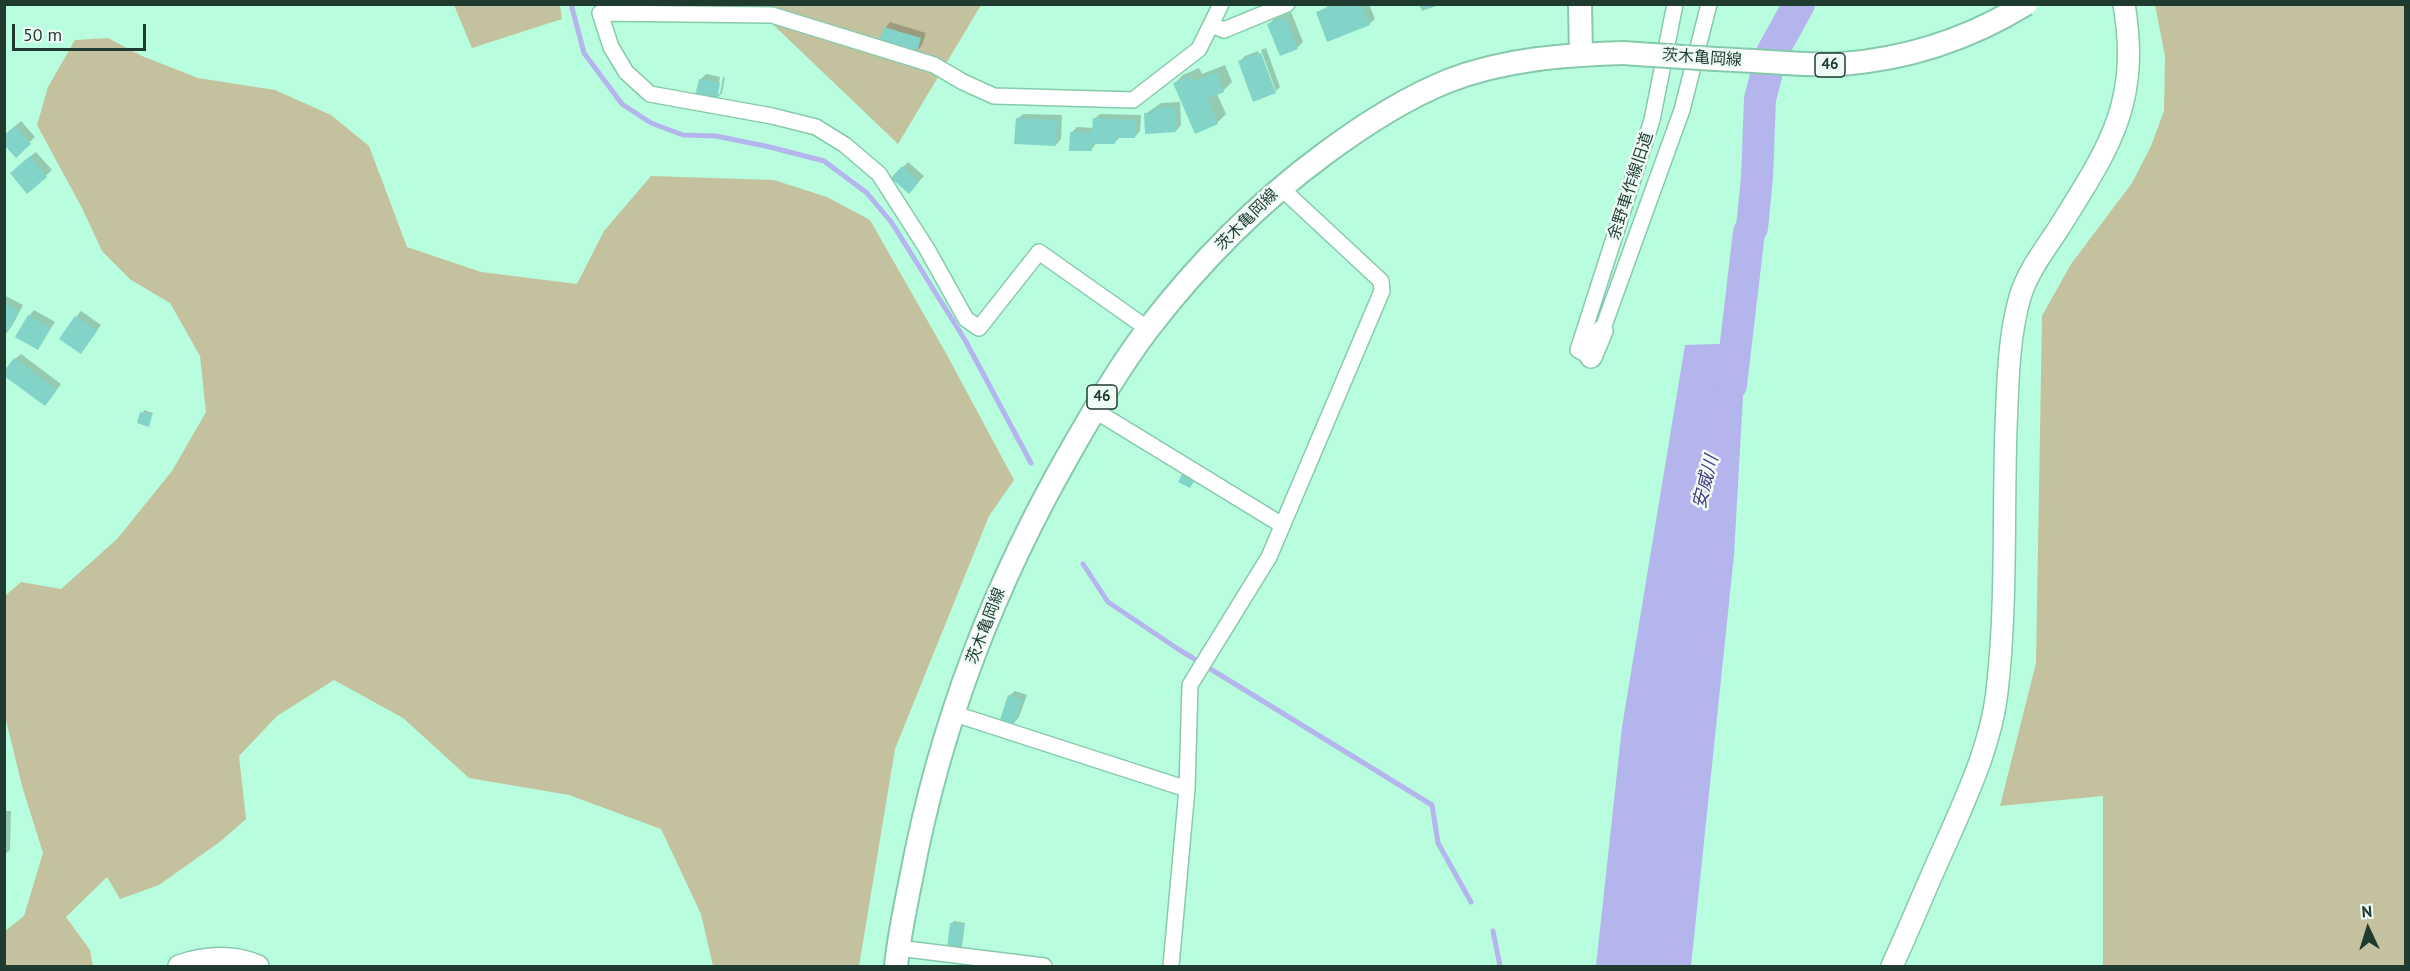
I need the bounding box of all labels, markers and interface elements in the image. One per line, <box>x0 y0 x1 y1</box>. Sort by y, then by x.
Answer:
scale bar <box>15 12 148 50</box>
text: 50 m <box>23 23 62 46</box>
street label: 茨木亀岡線 <box>1661 46 1743 70</box>
road number: 46 <box>1815 53 1845 77</box>
street label: 余野車作線旧道 <box>1605 130 1657 242</box>
street label: 茨木亀岡線 <box>1212 185 1282 255</box>
road number: 46 <box>1087 385 1117 409</box>
water label: 安威川 <box>1689 453 1723 511</box>
street label: 茨木亀岡線 <box>963 585 1009 667</box>
north arrow <box>2338 899 2398 959</box>
text: N <box>2361 901 2373 921</box>

